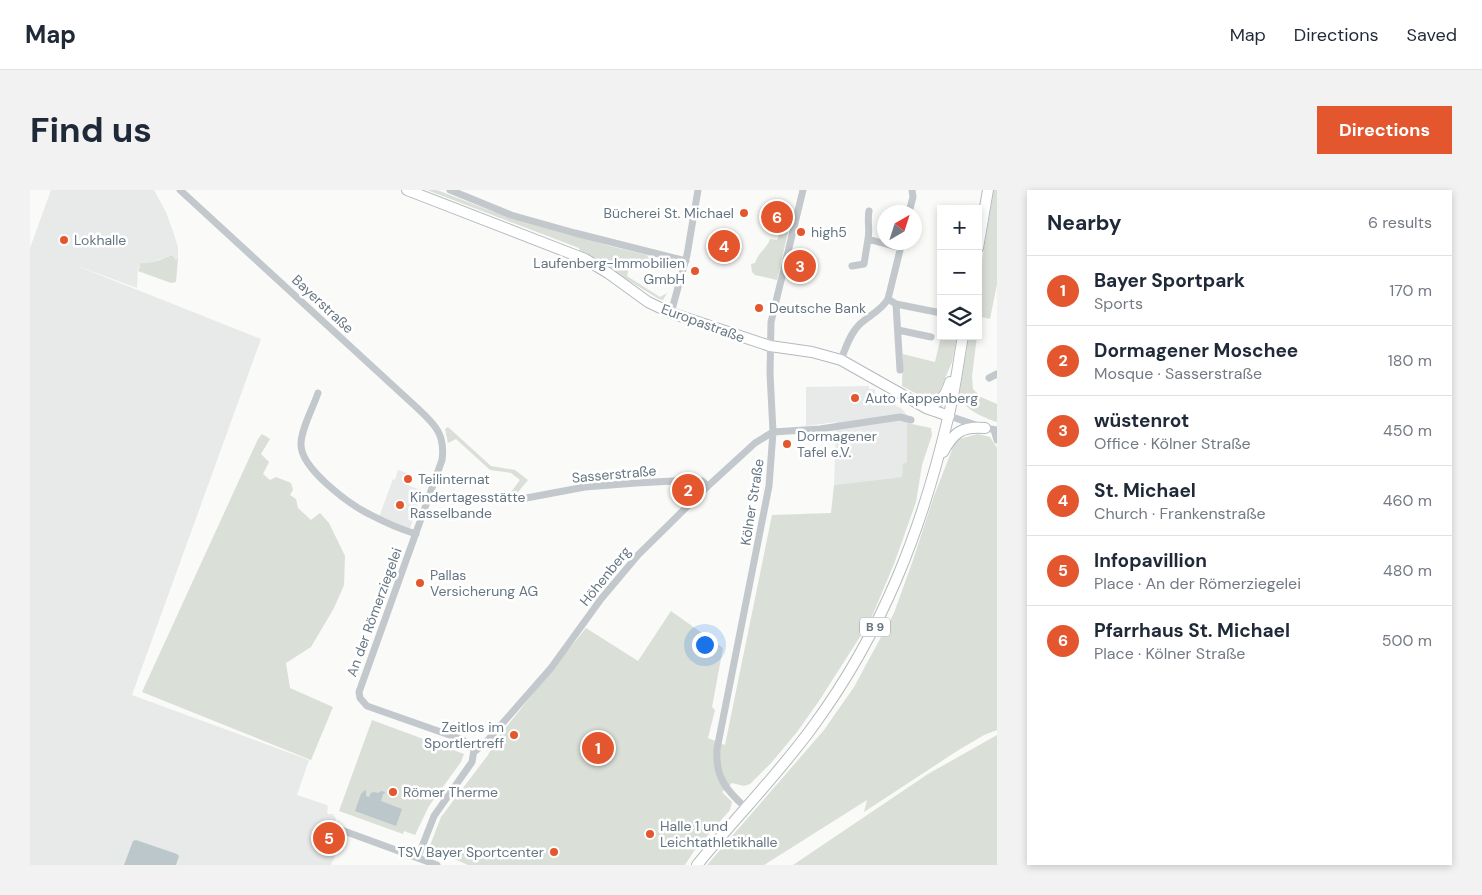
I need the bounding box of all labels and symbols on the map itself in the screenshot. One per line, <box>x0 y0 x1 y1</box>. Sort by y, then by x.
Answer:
pin: 6 <box>761 198 793 236</box>
place label: Bücherei St. Michael <box>604 204 734 222</box>
north arrow <box>877 205 922 250</box>
marker: Bücherei St. Michael <box>738 207 750 219</box>
place label: high5 <box>811 223 847 241</box>
marker: high5 <box>795 226 807 238</box>
pin: 4 <box>708 227 740 265</box>
place label: Lokhalle <box>74 231 126 249</box>
marker: Lokhalle <box>58 234 70 246</box>
pin: 3 <box>784 247 816 285</box>
place label: Laufenberg-Immobilien GmbH <box>533 254 685 288</box>
marker: Laufenberg-Immobilien GmbH <box>689 265 701 277</box>
street label: Bayerstraße <box>288 271 358 337</box>
place label: Deutsche Bank <box>769 299 866 317</box>
street label: Europastraße <box>659 300 747 346</box>
marker: Deutsche Bank <box>753 302 765 314</box>
place label: Auto Kappenberg <box>865 389 978 407</box>
marker: Auto Kappenberg <box>849 392 861 404</box>
place label: Dormagener Tafel e.V. <box>797 427 877 461</box>
marker: Dormagener Tafel e.V. <box>781 438 793 450</box>
street label: Kölner Straße <box>736 457 768 547</box>
street label: Sasserstraße <box>571 461 657 487</box>
place label: Teilinternat <box>418 470 490 488</box>
pin: 2 <box>672 471 704 509</box>
marker: Teilinternat <box>402 473 414 485</box>
place label: Kindertagesstätte Rasselbande <box>410 488 526 522</box>
marker: Kindertagesstätte Rasselbande <box>394 499 406 511</box>
street label: Höhenberg <box>576 542 635 609</box>
street label: An der Römerziegelei <box>342 545 406 679</box>
place label: Pallas Versicherung AG <box>430 566 538 600</box>
marker: Pallas Versicherung AG <box>414 577 426 589</box>
road number: B 9 <box>860 618 890 637</box>
your location <box>692 632 718 658</box>
place label: Zeitlos im Sportlertreff <box>424 718 504 752</box>
marker: Zeitlos im Sportlertreff <box>508 729 520 741</box>
pin: 1 <box>582 729 614 767</box>
place label: Römer Therme <box>403 783 498 801</box>
marker: Römer Therme <box>387 786 399 798</box>
place label: Halle 1 und Leichtathletikhalle <box>660 817 778 851</box>
pin: 5 <box>313 819 345 857</box>
marker: Halle 1 und Leichtathletikhalle <box>644 828 656 840</box>
place label: TSV Bayer Sportcenter <box>398 843 544 861</box>
marker: TSV Bayer Sportcenter <box>548 846 560 858</box>

